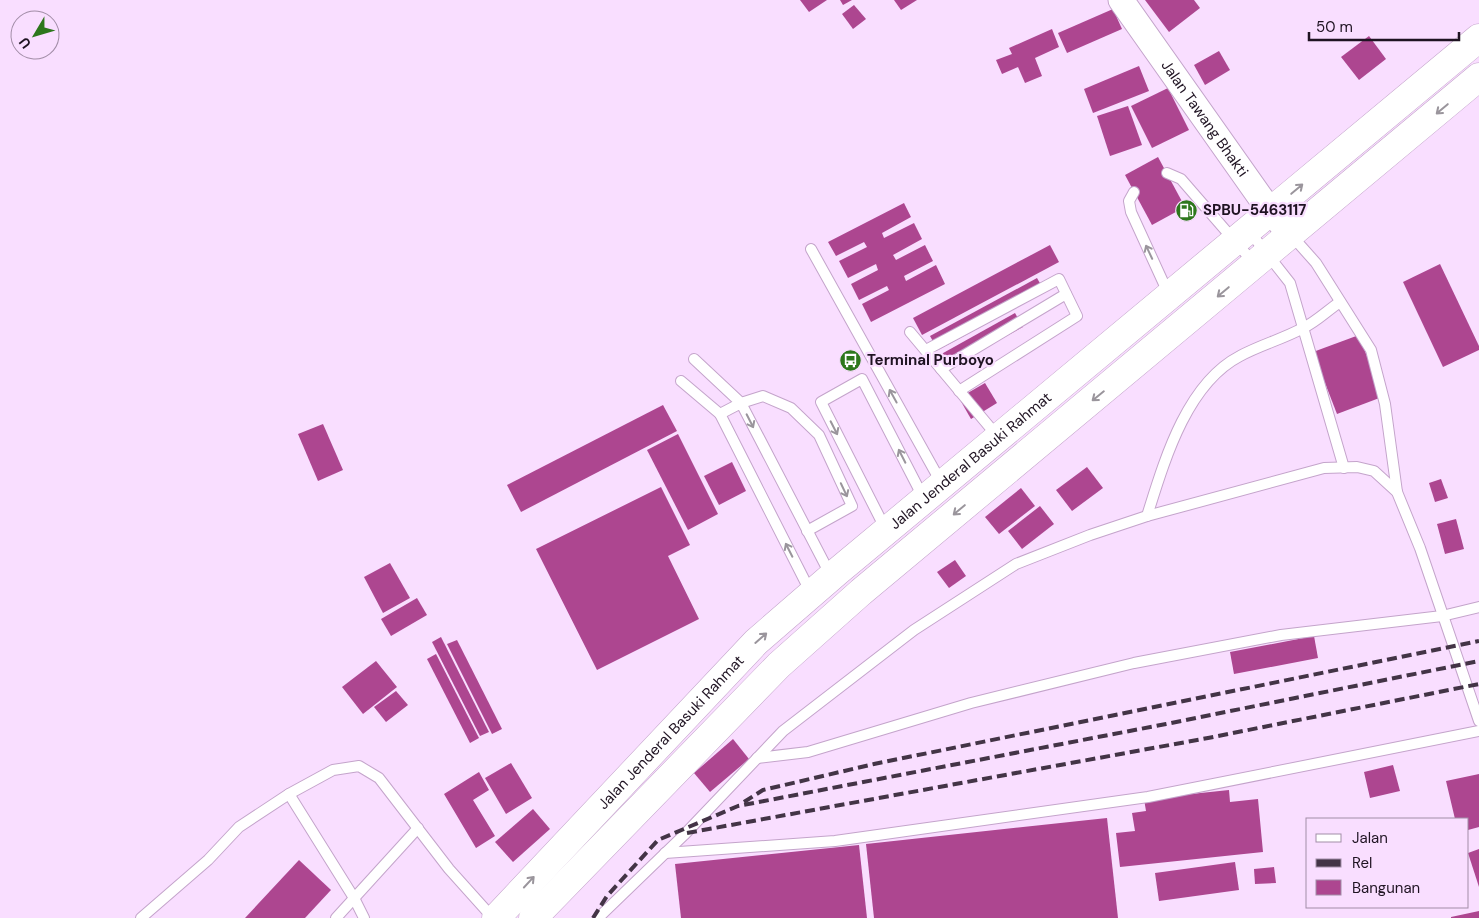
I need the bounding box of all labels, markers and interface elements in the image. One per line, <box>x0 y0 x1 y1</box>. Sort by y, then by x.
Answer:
north arrow <box>10 10 60 60</box>
scale bar <box>1309 10 1459 42</box>
text: 50 m <box>1316 17 1353 37</box>
text: U <box>15 34 35 52</box>
street label: Jalan Tawang Bhakti <box>1157 56 1253 181</box>
one-way arrow <box>1435 103 1448 114</box>
one-way arrow <box>1291 183 1304 194</box>
fuel station icon: SPBU-5463117 <box>1175 198 1199 222</box>
place label: SPBU-5463117 <box>1203 200 1306 220</box>
one-way arrow <box>1144 245 1153 260</box>
one-way arrow <box>1217 286 1230 298</box>
bus stop icon: Terminal Purboyo <box>839 348 863 372</box>
place label: Terminal Purboyo <box>867 350 994 370</box>
street label: Jalan Jenderal Basuki Rahmat <box>885 388 1056 534</box>
one-way arrow <box>888 389 897 404</box>
one-way arrow <box>1092 390 1105 401</box>
one-way arrow <box>746 413 755 428</box>
one-way arrow <box>829 420 839 435</box>
one-way arrow <box>897 449 907 464</box>
one-way arrow <box>840 483 850 498</box>
one-way arrow <box>953 504 966 515</box>
one-way arrow <box>784 543 794 558</box>
one-way arrow <box>755 632 768 643</box>
street label: Jalan Jenderal Basuki Rahmat <box>593 651 748 814</box>
legend <box>1306 818 1469 908</box>
text: Jalan <box>1352 828 1388 848</box>
text: Rel <box>1352 853 1372 873</box>
one-way arrow <box>523 876 535 889</box>
text: Bangunan <box>1352 878 1420 898</box>

